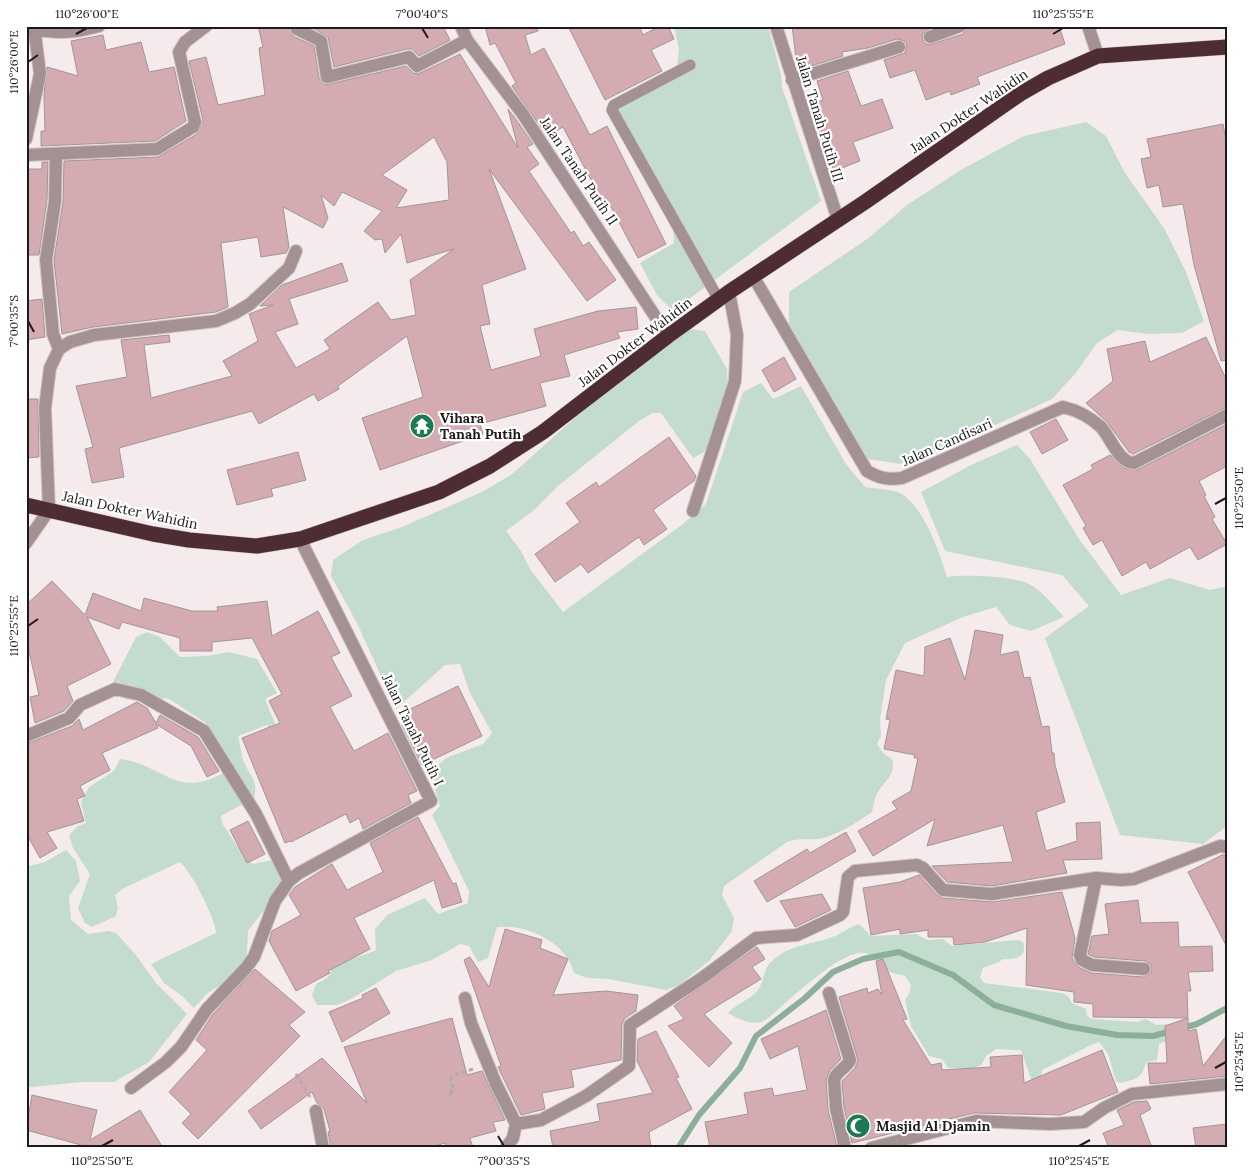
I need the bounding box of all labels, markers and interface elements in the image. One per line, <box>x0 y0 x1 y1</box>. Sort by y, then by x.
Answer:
text: 110°26'00"E <box>55 6 119 21</box>
text: 7°00'40"S <box>396 6 448 21</box>
text: 110°25'55"E <box>1032 6 1094 21</box>
text: 110°26'00"E <box>6 30 21 94</box>
street label: Jalan Tanah Putih III <box>792 53 848 184</box>
street label: Jalan Dokter Wahidin <box>906 65 1032 158</box>
street label: Jalan Tanah Putih II <box>536 113 622 229</box>
street label: Jalan Dokter Wahidin <box>574 293 696 391</box>
text: 7°00'35"S <box>6 295 21 347</box>
place label: Vihara Tanah Putih <box>440 409 522 443</box>
temple icon: Vihara Tanah Putih <box>409 413 435 439</box>
street label: Jalan Candisari <box>898 414 995 470</box>
text: 110°25'50"E <box>1231 467 1246 529</box>
street label: Jalan Dokter Wahidin <box>60 487 200 533</box>
text: 110°25'55"E <box>6 595 21 657</box>
street label: Jalan Tanah Putih I <box>378 670 448 789</box>
text: 110°25'45"E <box>1231 1032 1246 1092</box>
mosque icon: Masjid Al Djamin <box>845 1113 871 1139</box>
place label: Masjid Al Djamin <box>876 1117 991 1135</box>
text: 110°25'50"E <box>71 1153 133 1168</box>
text: 7°00'35"S <box>478 1153 530 1168</box>
text: 110°25'45"E <box>1049 1153 1109 1168</box>

